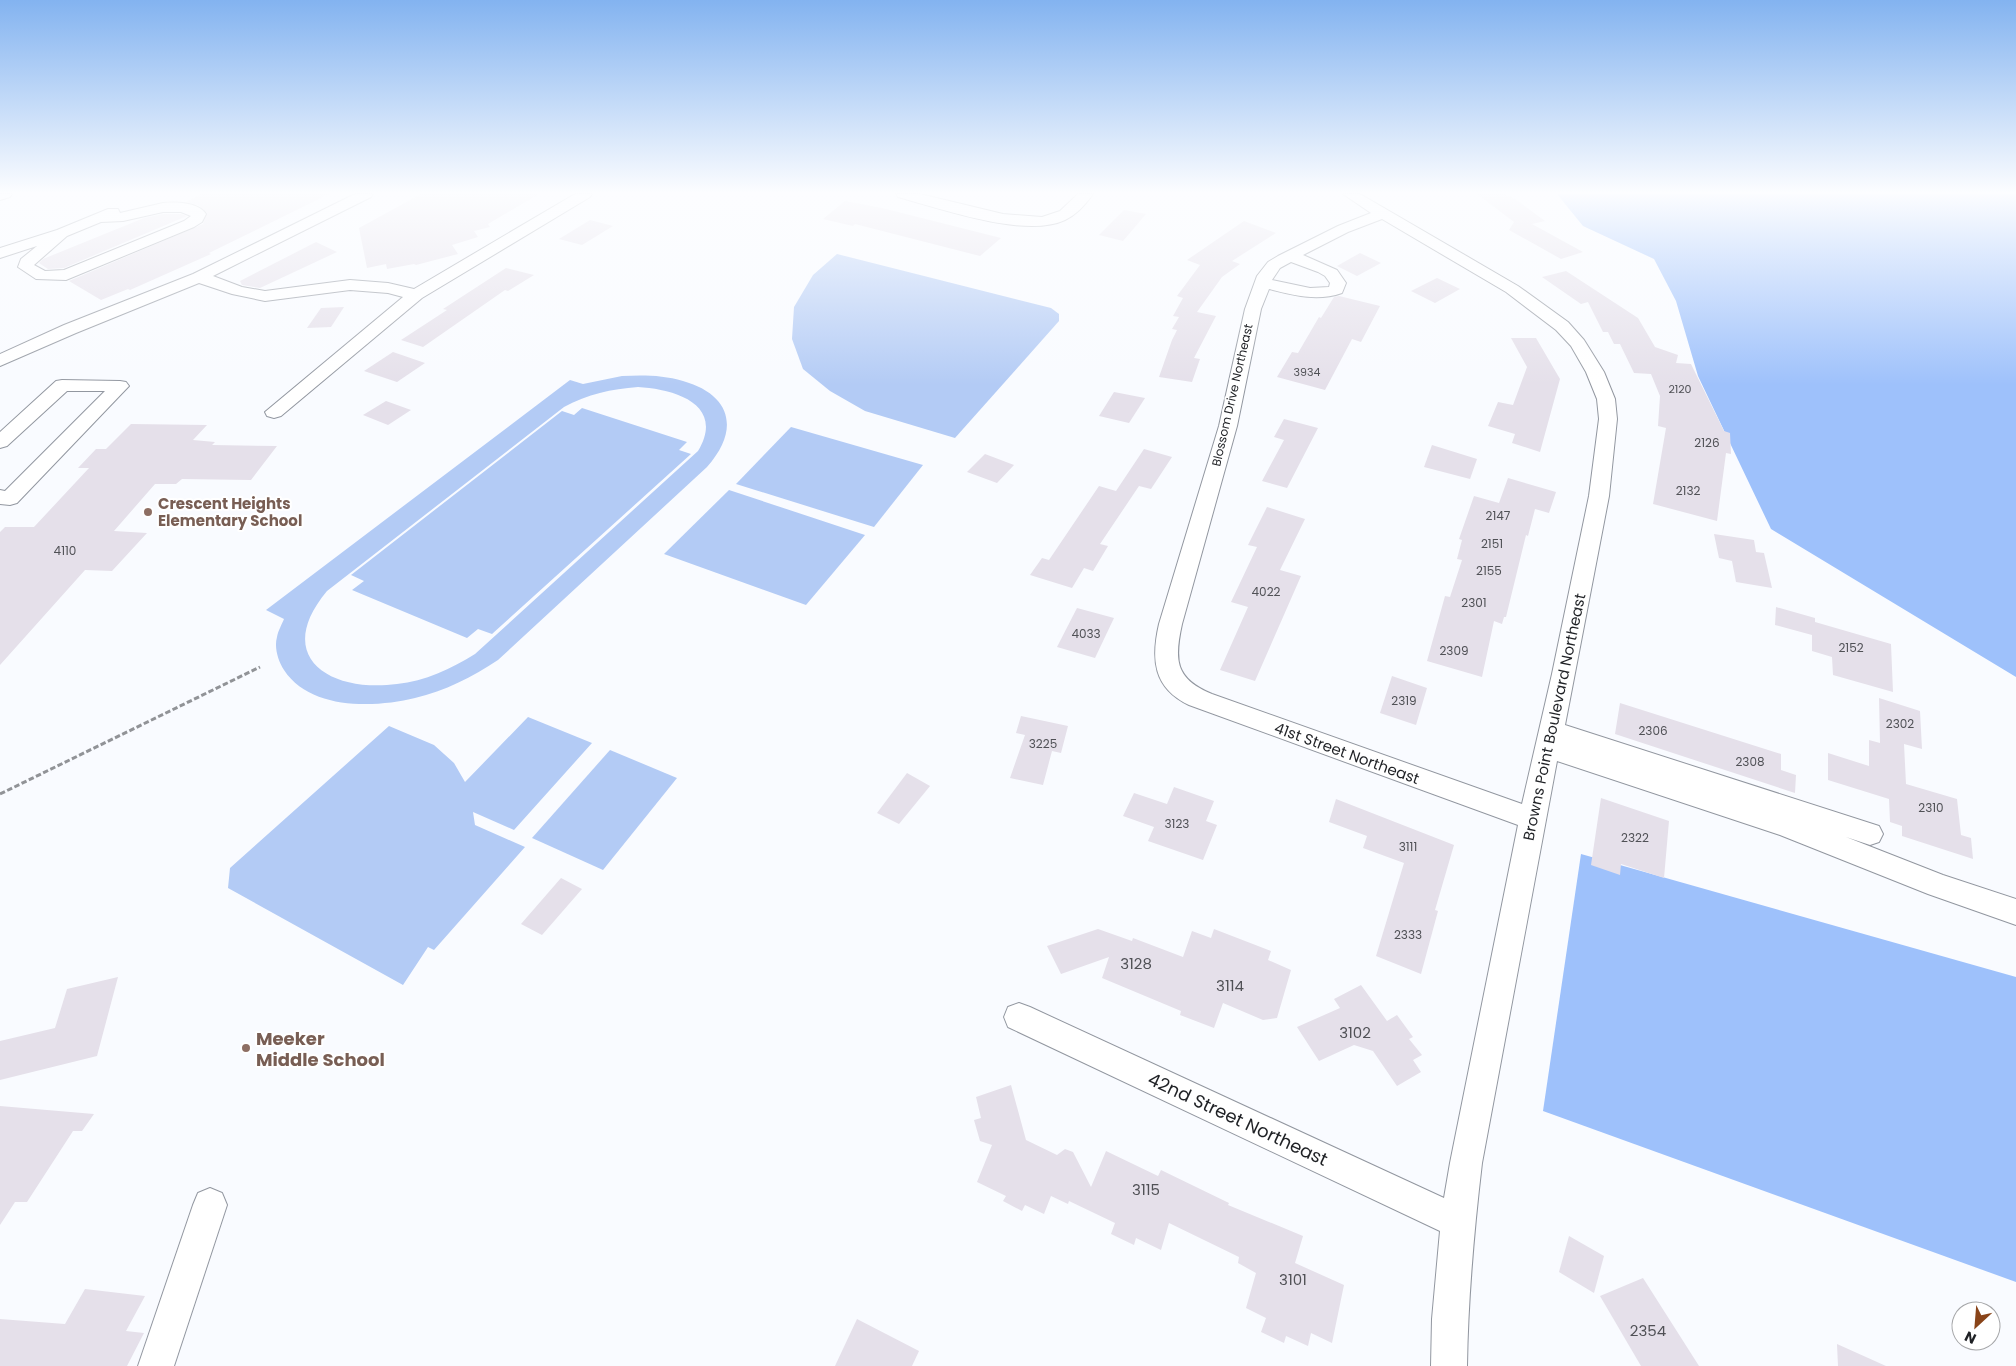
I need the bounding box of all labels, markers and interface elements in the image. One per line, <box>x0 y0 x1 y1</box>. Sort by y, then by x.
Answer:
street label: Blossom Drive Northeast <box>1207 322 1257 468</box>
house number: 3934 <box>1294 364 1320 380</box>
house number: 2120 <box>1668 381 1692 397</box>
house number: 2126 <box>1694 434 1720 451</box>
house number: 2132 <box>1676 482 1700 499</box>
place label: Crescent Heights Elementary School <box>158 493 302 531</box>
marker: Crescent Heights Elementary School <box>142 506 154 518</box>
house number: 2147 <box>1486 507 1511 524</box>
house number: 2151 <box>1481 535 1503 552</box>
house number: 4110 <box>54 542 76 559</box>
house number: 2155 <box>1476 562 1502 579</box>
house number: 4022 <box>1252 583 1281 600</box>
street label: Browns Point Boulevard Northeast <box>1517 591 1591 843</box>
house number: 2301 <box>1461 594 1487 611</box>
house number: 4033 <box>1071 625 1101 642</box>
house number: 2152 <box>1838 639 1864 656</box>
house number: 2309 <box>1439 642 1469 659</box>
house number: 2319 <box>1391 692 1417 709</box>
house number: 2302 <box>1886 715 1914 732</box>
street label: 41st Street Northeast <box>1272 717 1422 789</box>
house number: 2306 <box>1638 722 1668 739</box>
house number: 3225 <box>1029 735 1057 752</box>
house number: 2308 <box>1735 753 1765 770</box>
house number: 2310 <box>1918 799 1944 816</box>
house number: 3123 <box>1165 815 1189 832</box>
house number: 2322 <box>1621 829 1649 846</box>
house number: 3111 <box>1399 838 1417 855</box>
house number: 2333 <box>1394 926 1422 943</box>
house number: 3128 <box>1120 953 1152 974</box>
house number: 3114 <box>1216 975 1244 996</box>
house number: 3102 <box>1339 1022 1371 1043</box>
place label: Meeker Middle School <box>256 1026 385 1072</box>
marker: Meeker Middle School <box>240 1042 252 1054</box>
street label: 42nd Street Northeast <box>1144 1066 1332 1172</box>
house number: 3115 <box>1132 1179 1160 1200</box>
house number: 3101 <box>1279 1269 1307 1290</box>
north arrow <box>1951 1301 2001 1351</box>
house number: 2354 <box>1630 1320 1666 1341</box>
text: N <box>1961 1326 1979 1349</box>

